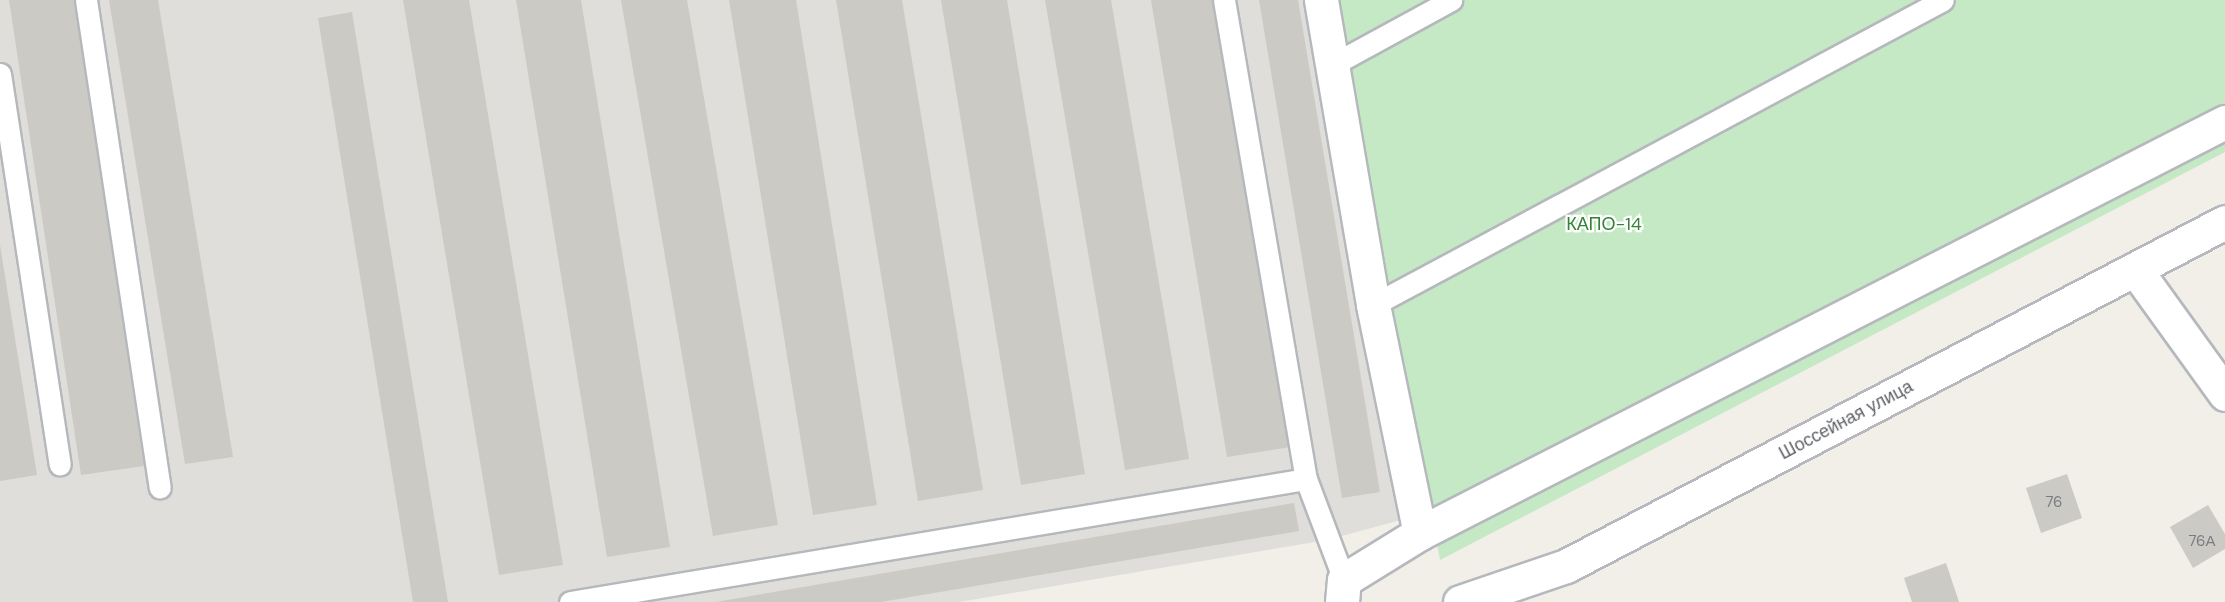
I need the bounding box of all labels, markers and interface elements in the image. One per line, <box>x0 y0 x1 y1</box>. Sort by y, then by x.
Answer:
park label: КАПО-14 <box>1566 213 1642 235</box>
street label: Шоссейная улица <box>1775 376 1917 464</box>
house number: 76 <box>2045 494 2063 512</box>
house number: 76А <box>2188 533 2216 551</box>

